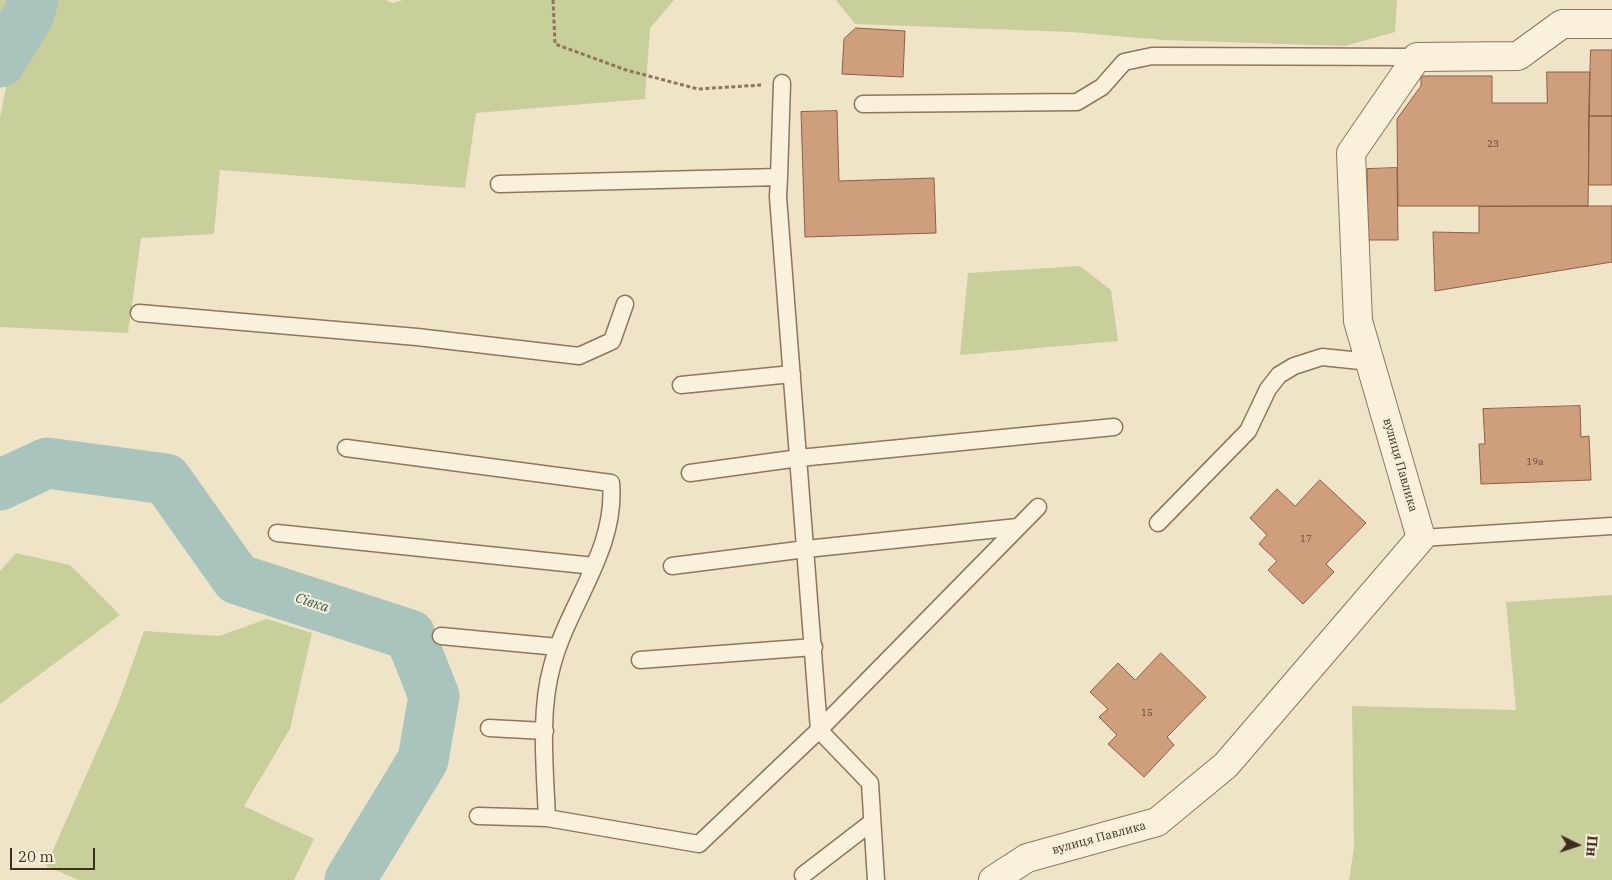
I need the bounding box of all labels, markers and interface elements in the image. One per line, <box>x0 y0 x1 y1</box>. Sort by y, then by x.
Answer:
house number: 23 <box>1487 138 1499 150</box>
street label: вулиця Павлика <box>1380 416 1420 514</box>
house number: 19а <box>1526 456 1544 468</box>
house number: 17 <box>1300 533 1312 545</box>
water label: Сівка <box>293 590 331 616</box>
house number: 15 <box>1141 707 1153 719</box>
street label: вулиця Павлика <box>1050 819 1148 857</box>
north arrow <box>1552 820 1602 870</box>
text: Пн <box>1582 835 1602 857</box>
scale bar <box>12 838 98 870</box>
text: 20 m <box>18 847 54 866</box>

